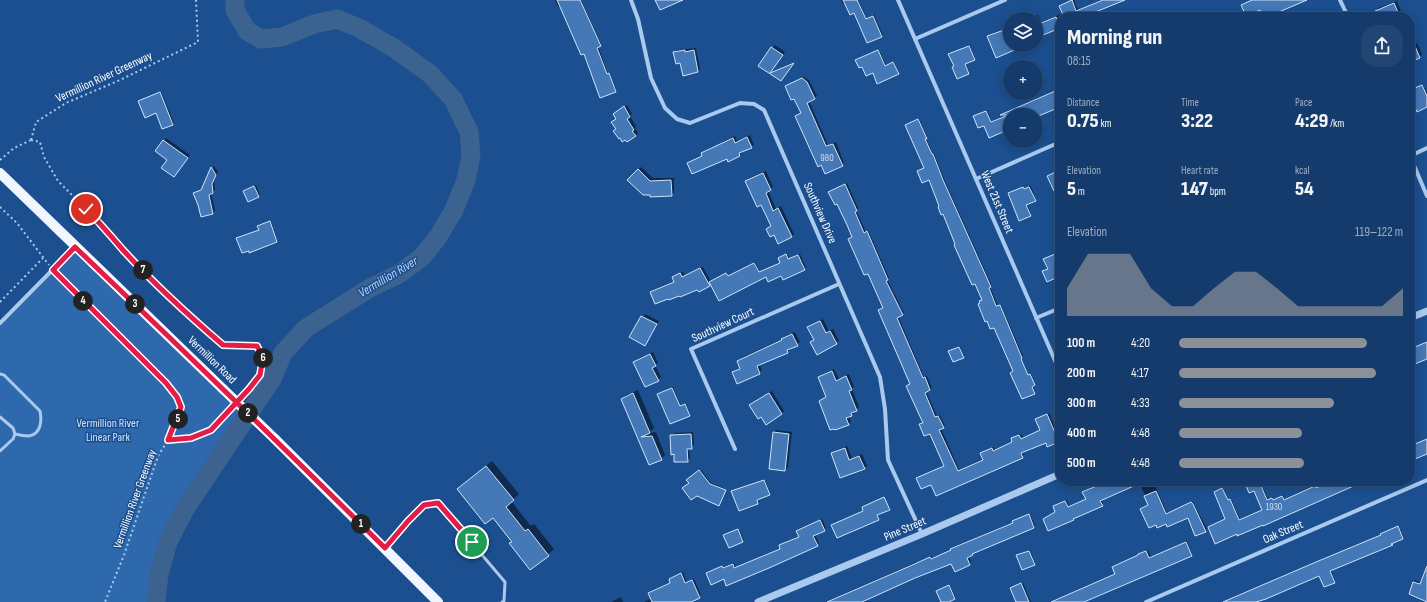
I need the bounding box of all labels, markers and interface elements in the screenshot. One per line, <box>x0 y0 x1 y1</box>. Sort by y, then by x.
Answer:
map controls <box>1003 12 1043 148</box>
button: layers <box>1003 12 1043 52</box>
text: Morning run <box>1067 24 1162 51</box>
button: share <box>1361 25 1403 67</box>
street label: Vermillion River Greenway <box>53 48 155 106</box>
text: 08:15 <box>1067 53 1091 69</box>
button: + <box>1003 60 1043 100</box>
text: Distance <box>1067 96 1099 109</box>
text: Time <box>1181 96 1199 109</box>
text: Pace <box>1295 96 1313 109</box>
button: − <box>1003 108 1043 148</box>
text: 0.75 <box>1067 109 1099 133</box>
text: 3:22 <box>1181 109 1213 133</box>
text: 4:29 <box>1295 109 1328 133</box>
text: km <box>1099 117 1112 130</box>
text: /km <box>1328 117 1344 130</box>
house number: 980 <box>820 152 834 164</box>
text: Elevation <box>1067 164 1101 177</box>
text: Heart rate <box>1181 164 1219 177</box>
text: kcal <box>1295 164 1310 177</box>
street label: West 21st Street <box>977 168 1017 236</box>
text: 5 <box>1067 177 1076 201</box>
text: 147 <box>1181 177 1208 201</box>
text: 54 <box>1295 177 1314 201</box>
street label: Southview Drive <box>800 180 840 246</box>
text: m <box>1076 185 1085 198</box>
text: bpm <box>1208 185 1226 198</box>
pin <box>69 192 103 226</box>
icon: check <box>75 198 97 220</box>
text: Elevation <box>1067 224 1107 240</box>
text: 119–122 m <box>1355 224 1403 240</box>
water label: Vermillion River <box>355 252 422 301</box>
pin: 7 <box>133 260 153 280</box>
text: 7 <box>141 263 145 276</box>
pin: 4 <box>73 291 93 311</box>
text: 4 <box>80 294 86 307</box>
pin: 3 <box>125 294 145 314</box>
text: 3 <box>133 297 137 310</box>
street label: Southview Court <box>689 304 757 346</box>
street label: Vermillion Road <box>184 333 240 387</box>
text: 100 m <box>1067 335 1095 351</box>
text: 4:20 <box>1131 335 1150 351</box>
pin: 6 <box>253 348 273 368</box>
text: 6 <box>260 351 266 364</box>
text: 200 m <box>1067 365 1096 381</box>
text: 4:17 <box>1131 365 1149 381</box>
text: 300 m <box>1067 395 1096 411</box>
text: 4:33 <box>1131 395 1150 411</box>
pin: 2 <box>238 403 258 423</box>
text: 2 <box>246 406 250 419</box>
pin: 5 <box>168 409 188 429</box>
text: 5 <box>176 412 180 425</box>
park label: Vermillion River Linear Park <box>77 416 140 445</box>
text: 400 m <box>1067 425 1096 441</box>
text: 4:48 <box>1131 425 1150 441</box>
street label: Vermillion River Greenway <box>110 447 160 551</box>
text: 500 m <box>1067 455 1096 471</box>
text: 4:48 <box>1131 455 1150 471</box>
house number: 1930 <box>1266 501 1282 513</box>
street label: Pine Street <box>882 513 929 545</box>
pin: 1 <box>351 514 371 534</box>
text: 1 <box>359 517 363 530</box>
street label: Oak Street <box>1261 517 1306 547</box>
pin <box>455 525 489 559</box>
icon: arrive <box>461 531 483 553</box>

